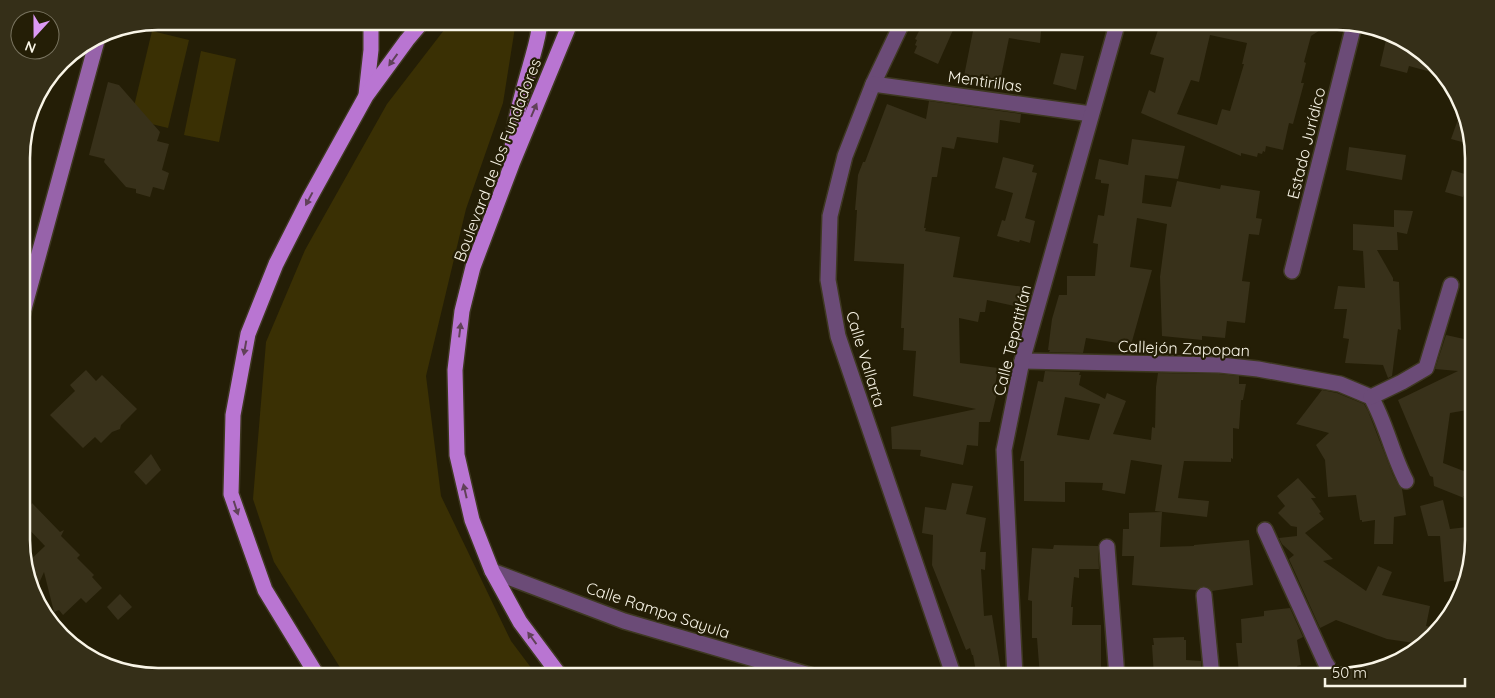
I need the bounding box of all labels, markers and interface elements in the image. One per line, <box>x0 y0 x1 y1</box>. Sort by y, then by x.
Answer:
north arrow <box>10 10 60 60</box>
text: N <box>22 37 38 57</box>
one-way arrow <box>388 53 398 66</box>
street label: Boulevard de los Fundadores <box>449 56 545 264</box>
street label: Mentirillas <box>947 66 1023 96</box>
street label: Estado Jurídico <box>1282 85 1330 201</box>
one-way arrow <box>530 103 538 117</box>
one-way arrow <box>305 191 313 206</box>
street label: Calle Tepatitlán <box>989 282 1035 398</box>
street label: Calle Vallarta <box>842 309 890 409</box>
one-way arrow <box>456 321 464 337</box>
street label: Callejón Zapopan <box>1118 336 1250 360</box>
one-way arrow <box>241 340 249 356</box>
one-way arrow <box>461 483 469 498</box>
one-way arrow <box>233 501 240 516</box>
street label: Calle Rampa Sayula <box>584 577 732 643</box>
one-way arrow <box>526 632 537 645</box>
scale bar <box>1325 656 1465 688</box>
text: 50 m <box>1332 663 1367 682</box>

